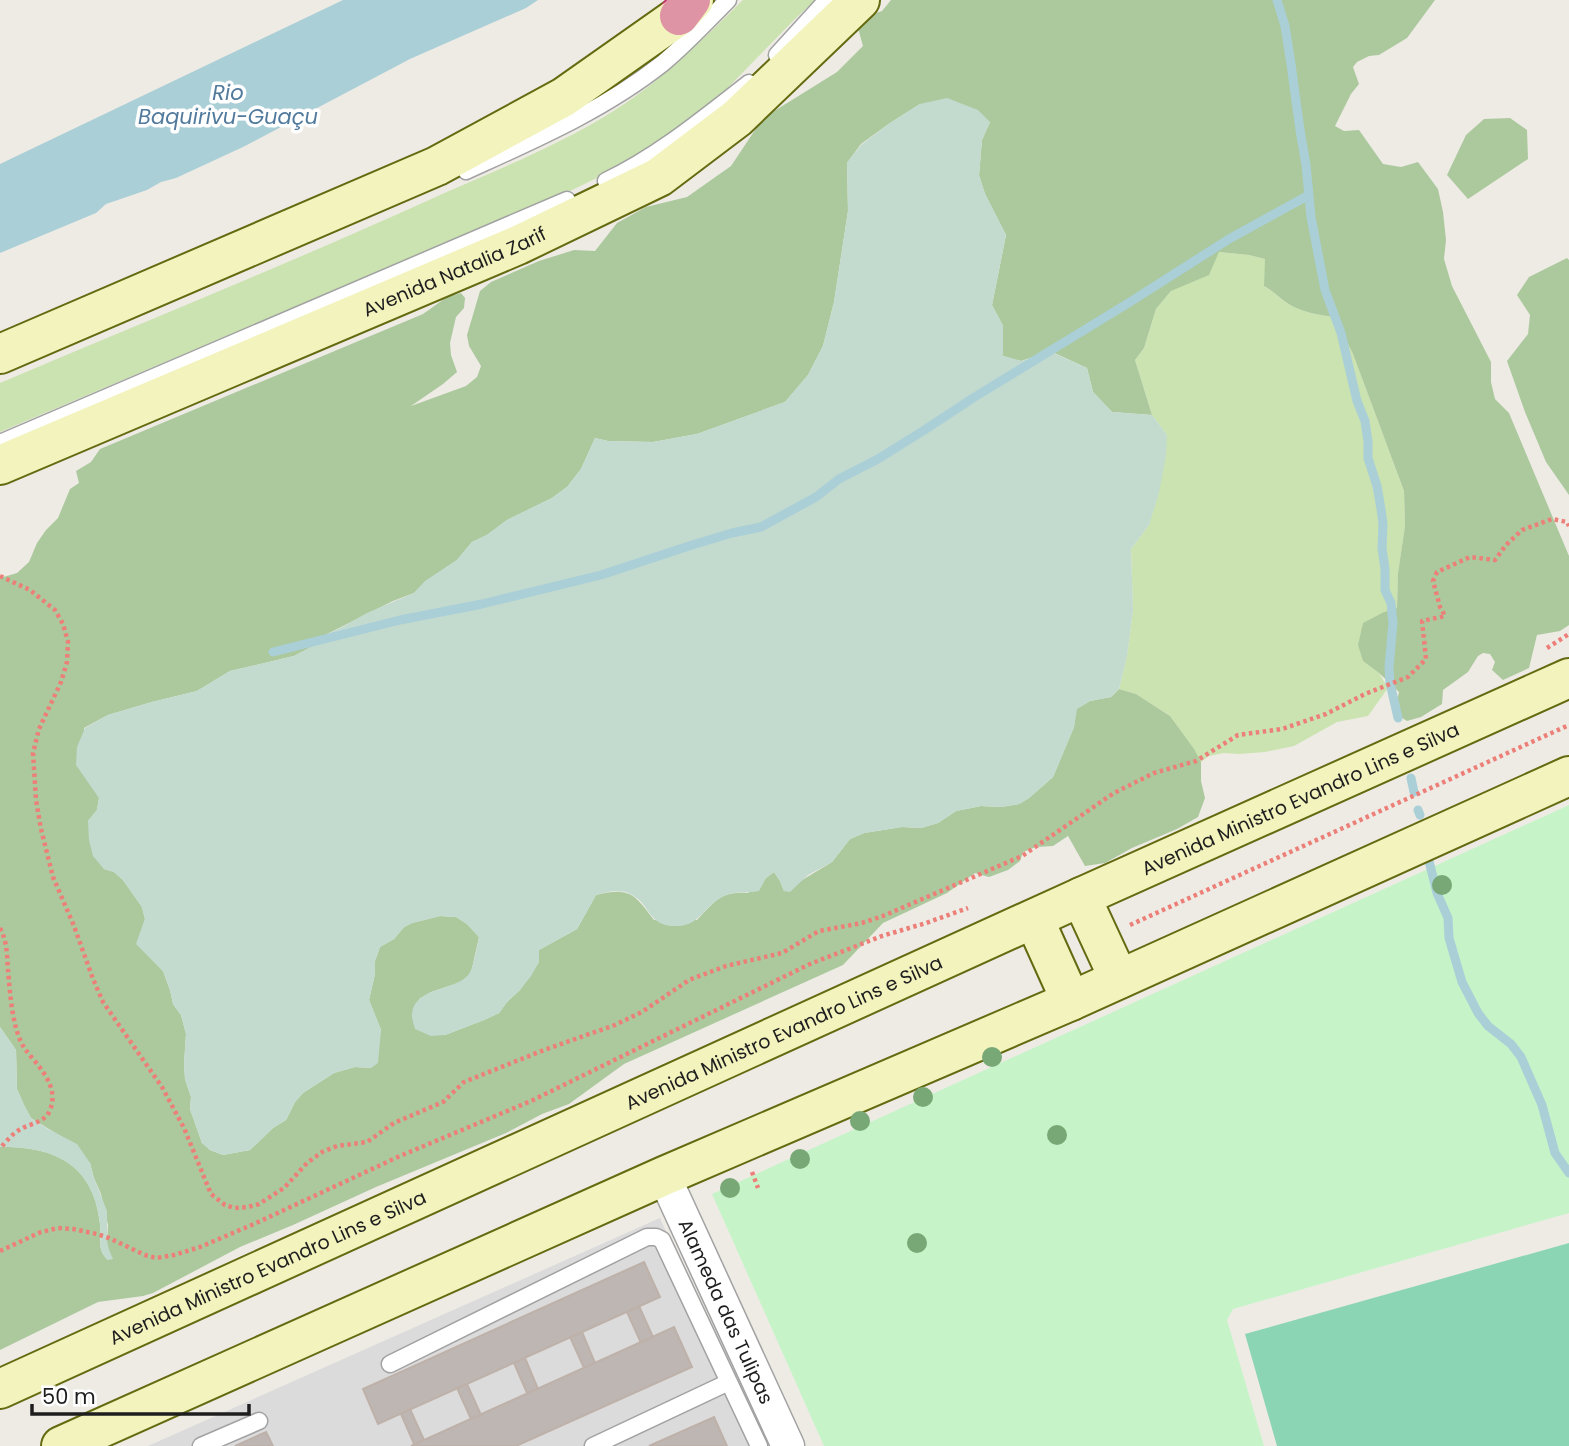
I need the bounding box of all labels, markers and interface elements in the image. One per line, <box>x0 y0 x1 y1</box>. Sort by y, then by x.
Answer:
water label: Rio Baquirivu-Guaçu <box>138 78 318 131</box>
street label: Avenida Natalia Zarif <box>359 220 551 323</box>
street label: Avenida Ministro Evandro Lins e Silva <box>1137 716 1463 882</box>
street label: Avenida Ministro Evandro Lins e Silva <box>621 948 947 1116</box>
street label: Avenida Ministro Evandro Lins e Silva <box>105 1183 430 1351</box>
street label: Alameda das Tulipas <box>672 1215 780 1408</box>
scale bar <box>32 1372 248 1416</box>
text: 50 m <box>42 1382 96 1411</box>

